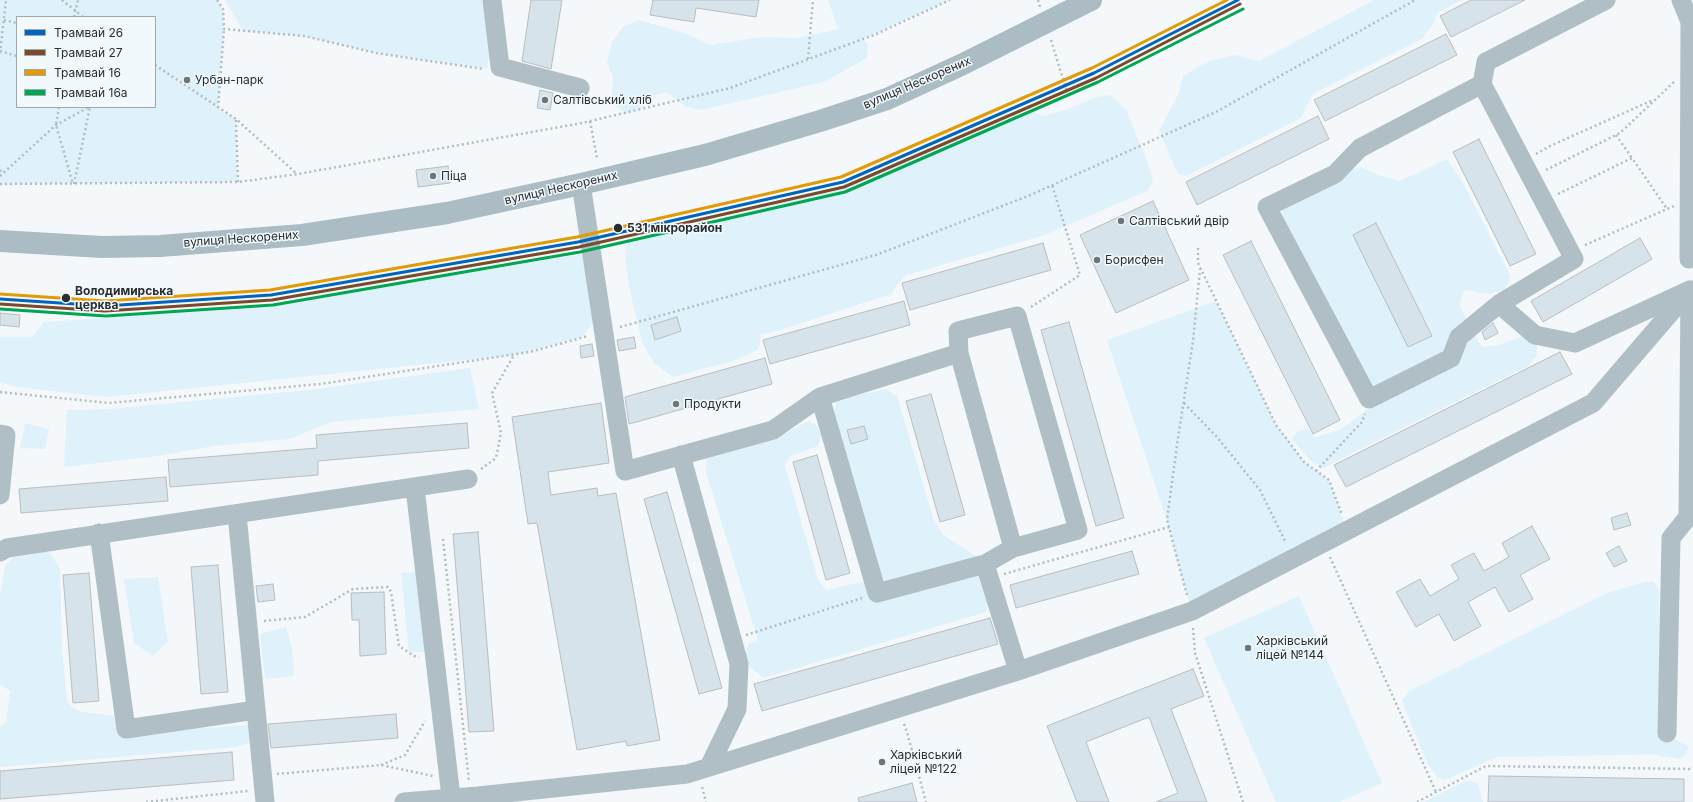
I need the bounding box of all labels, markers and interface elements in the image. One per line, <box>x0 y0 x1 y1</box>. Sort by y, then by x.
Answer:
legend <box>16 16 156 108</box>
text: Трамвай 26 <box>54 25 123 40</box>
text: Трамвай 27 <box>54 45 123 60</box>
street label: вулиця Нескорених <box>861 54 973 112</box>
text: Трамвай 16 <box>54 65 121 80</box>
place label: Урбан-парк <box>195 73 264 87</box>
marker: Урбан-парк <box>182 75 192 85</box>
text: Трамвай 16a <box>54 85 128 100</box>
place label: Салтівський хліб <box>553 93 652 107</box>
marker: Салтівський хліб <box>540 95 550 105</box>
street label: вулиця Нескорених <box>503 168 619 208</box>
place label: Піца <box>441 169 467 183</box>
marker: Піца <box>428 171 438 181</box>
place label: Салтівський двір <box>1129 214 1229 228</box>
marker: Салтівський двір <box>1116 216 1126 226</box>
place label: 531 мікрорайон <box>627 221 722 235</box>
marker: 531 мікрорайон <box>612 222 624 234</box>
street label: вулиця Нескорених <box>183 228 299 250</box>
place label: Борисфен <box>1105 253 1164 267</box>
marker: Борисфен <box>1092 255 1102 265</box>
place label: Володимирська церква <box>75 284 173 312</box>
marker: Володимирська церква <box>60 292 72 304</box>
place label: Продукти <box>684 397 741 411</box>
marker: Продукти <box>671 399 681 409</box>
place label: Харківський ліцей №144 <box>1256 634 1328 662</box>
marker: Харківський ліцей №144 <box>1243 643 1253 653</box>
place label: Харківський ліцей №122 <box>890 748 962 776</box>
marker: Харківський ліцей №122 <box>877 757 887 767</box>

